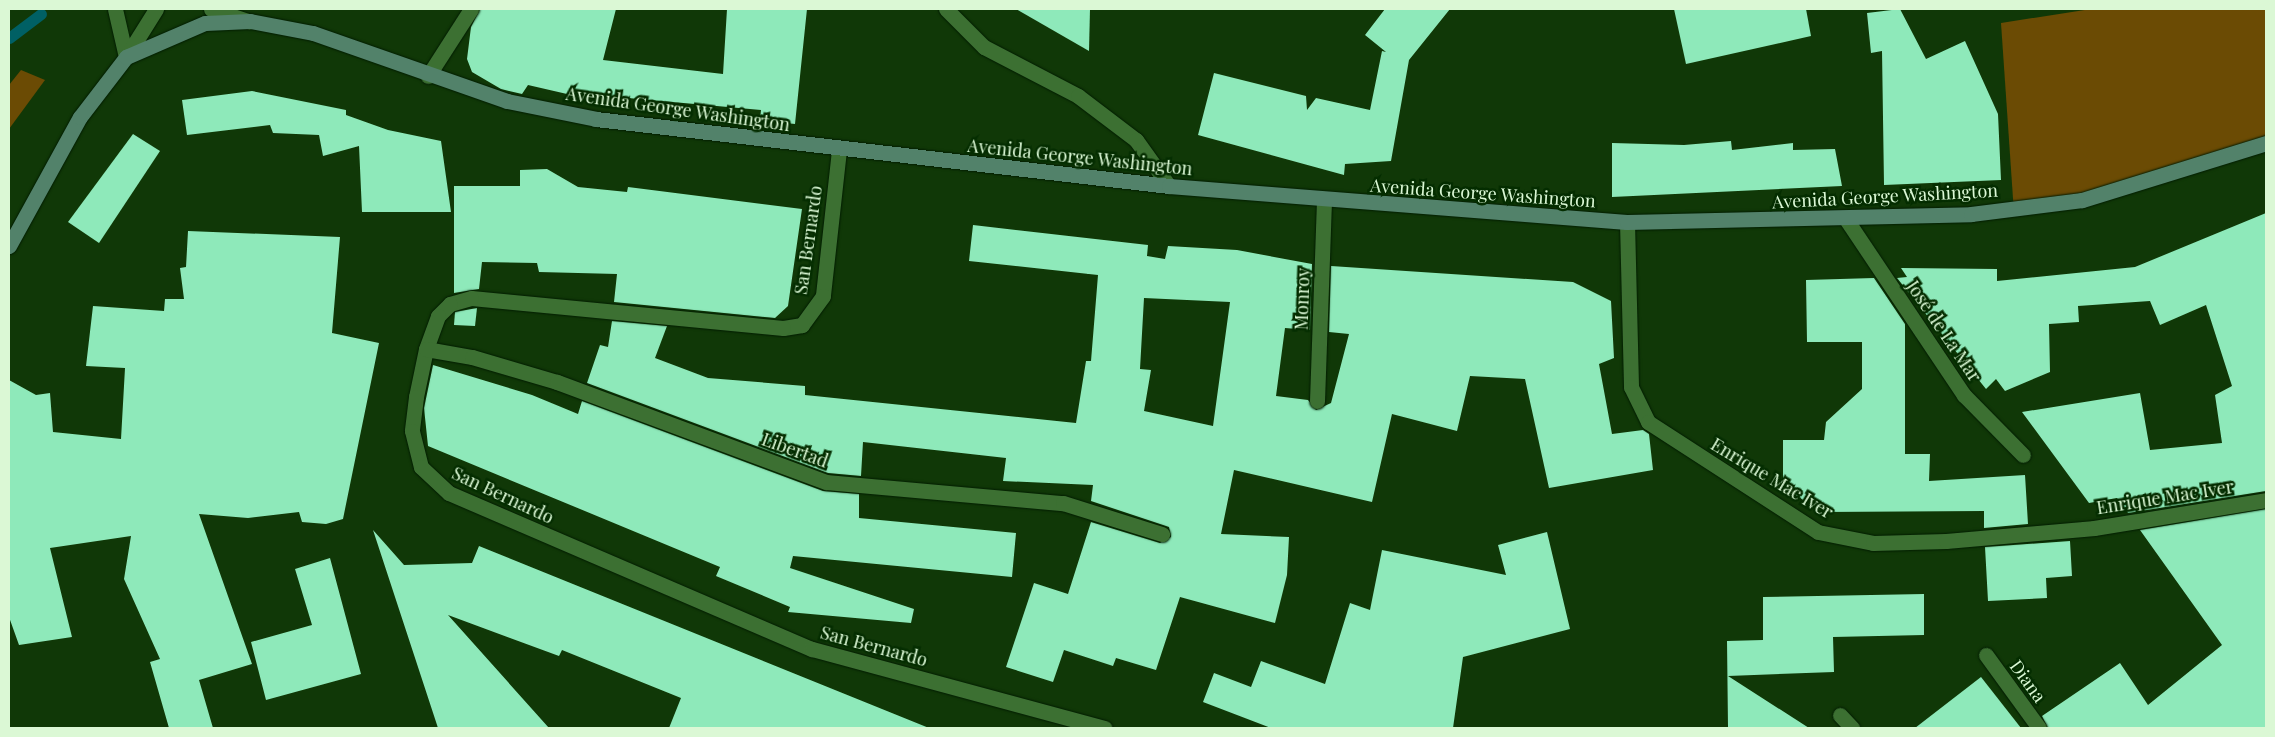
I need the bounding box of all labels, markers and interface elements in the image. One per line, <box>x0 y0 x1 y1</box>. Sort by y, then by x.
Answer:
street label: Avenida George Washington <box>564 83 792 135</box>
street label: Avenida George Washington <box>966 134 1194 180</box>
street label: Avenida George Washington <box>1369 174 1597 212</box>
street label: Avenida George Washington <box>1771 179 1999 213</box>
street label: San Bernardo <box>790 184 826 296</box>
street label: Monroy <box>1290 267 1314 331</box>
street label: José de La Mar <box>1902 276 1986 386</box>
street label: Libertad <box>759 428 831 472</box>
street label: Enrique Mac Iver <box>1707 433 1837 523</box>
street label: San Bernardo <box>449 462 557 528</box>
street label: Enrique Mac Iver <box>2095 475 2235 519</box>
street label: San Bernardo <box>818 621 930 671</box>
street label: Diana <box>2005 656 2051 706</box>

